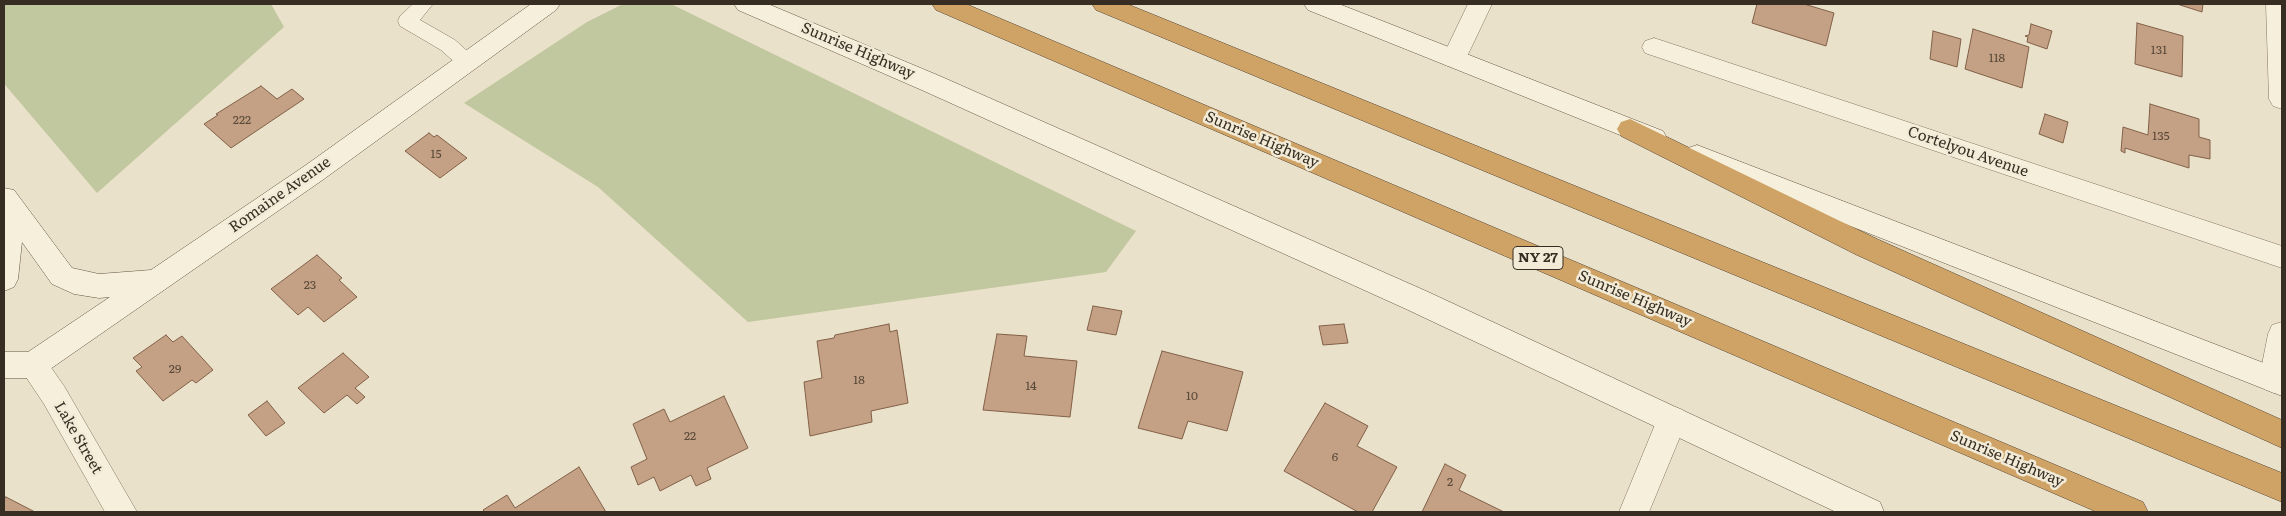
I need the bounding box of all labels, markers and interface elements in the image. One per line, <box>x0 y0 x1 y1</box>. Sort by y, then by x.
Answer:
street label: Sunrise Highway <box>799 19 917 83</box>
house number: 131 <box>2151 43 2167 57</box>
house number: 118 <box>1989 51 2005 65</box>
street label: Sunrise Highway <box>1203 108 1321 172</box>
house number: 222 <box>233 113 251 127</box>
street label: Cortelyou Avenue <box>1905 123 2031 181</box>
house number: 135 <box>2152 129 2170 143</box>
house number: 15 <box>431 147 441 161</box>
street label: Romaine Avenue <box>226 153 334 237</box>
road number: NY 27 <box>1513 247 1563 270</box>
street label: Sunrise Highway <box>1576 267 1694 331</box>
house number: 23 <box>304 278 316 292</box>
house number: 29 <box>169 362 181 376</box>
house number: 18 <box>853 373 865 387</box>
house number: 14 <box>1025 379 1037 393</box>
house number: 10 <box>1186 389 1198 403</box>
street label: Lake Street <box>50 399 106 477</box>
street label: Sunrise Highway <box>1948 427 2066 491</box>
house number: 22 <box>684 429 696 443</box>
house number: 6 <box>1332 450 1338 464</box>
house number: 2 <box>1447 475 1453 489</box>

